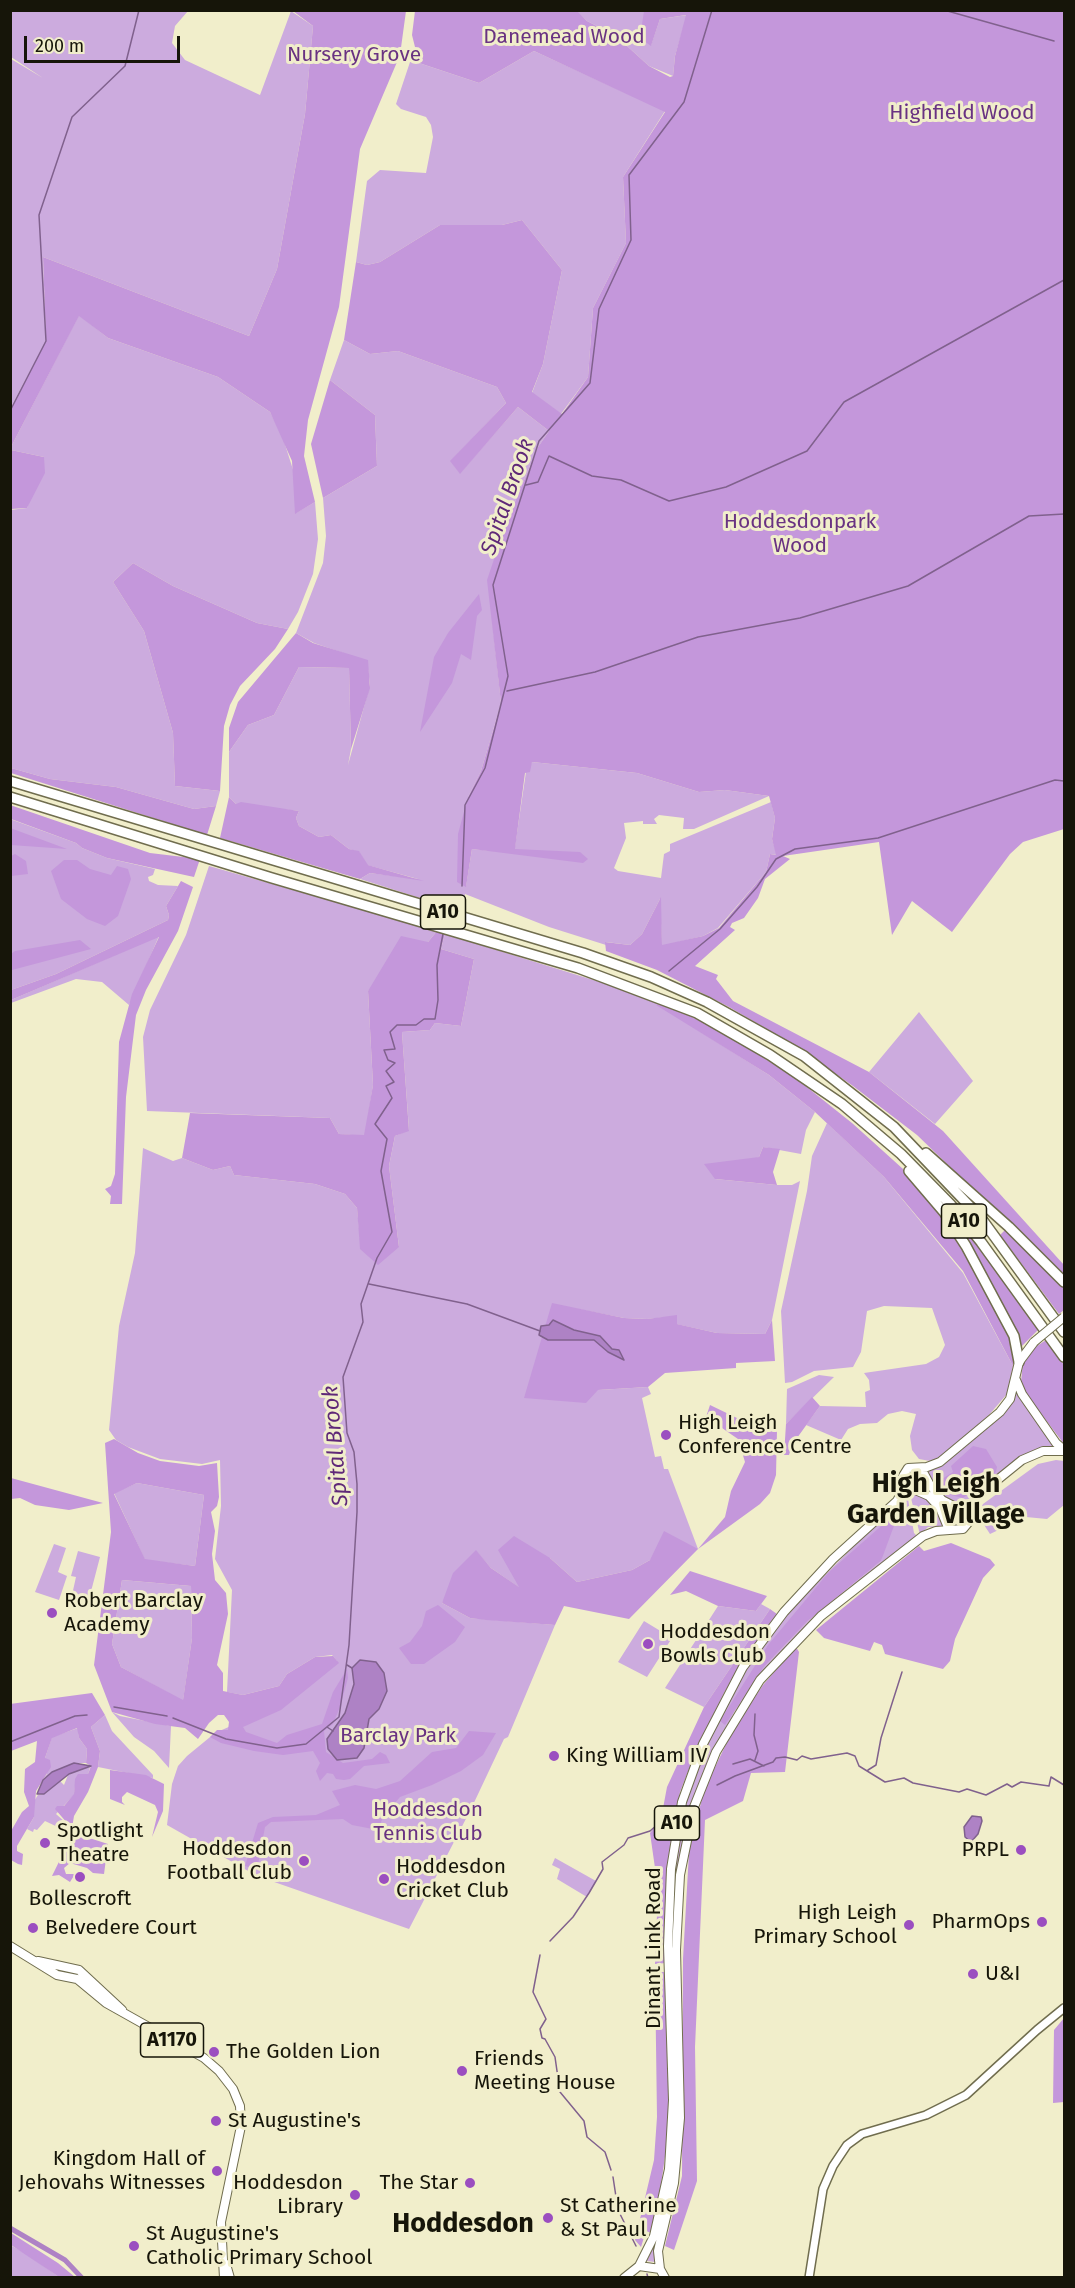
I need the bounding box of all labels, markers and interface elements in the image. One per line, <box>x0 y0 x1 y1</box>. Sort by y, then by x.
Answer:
scale bar <box>27 24 183 62</box>
park label: Danemead Wood <box>483 24 645 50</box>
text: 200 m <box>35 35 84 57</box>
park label: Nursery Grove <box>287 42 421 68</box>
park label: Highfield Wood <box>889 100 1035 126</box>
water label: Spital Brook <box>476 435 540 559</box>
park label: Hoddesdonpark Wood <box>724 509 876 559</box>
road number: A10 <box>420 895 466 929</box>
road number: A10 <box>942 1204 986 1238</box>
water label: Spital Brook <box>318 1385 354 1507</box>
place label: High Leigh Conference Centre <box>678 1410 852 1460</box>
marker: High Leigh Conference Centre <box>659 1428 673 1442</box>
district label: High Leigh Garden Village <box>847 1468 1025 1531</box>
place label: Robert Barclay Academy <box>64 1588 203 1638</box>
marker: Robert Barclay Academy <box>45 1606 59 1620</box>
place label: Hoddesdon Bowls Club <box>660 1619 770 1669</box>
marker: Hoddesdon Bowls Club <box>641 1637 655 1651</box>
park label: Barclay Park <box>340 1723 456 1749</box>
place label: King William IV <box>566 1743 707 1769</box>
marker: King William IV <box>547 1749 561 1763</box>
park label: Hoddesdon Tennis Club <box>373 1797 483 1847</box>
road number: A10 <box>654 1806 700 1840</box>
place label: Spotlight Theatre <box>57 1818 143 1868</box>
marker: Spotlight Theatre <box>38 1836 52 1850</box>
place label: Hoddesdon Football Club <box>167 1836 292 1886</box>
place label: PRPL <box>961 1837 1009 1863</box>
marker: PRPL <box>1014 1843 1028 1857</box>
marker: Hoddesdon Football Club <box>297 1854 311 1868</box>
place label: Hoddesdon Cricket Club <box>396 1854 509 1904</box>
street label: Dinant Link Road <box>641 1867 667 2029</box>
marker: Bollescroft <box>73 1870 87 1884</box>
marker: Hoddesdon Cricket Club <box>377 1872 391 1886</box>
place label: Bollescroft <box>29 1886 131 1912</box>
place label: High Leigh Primary School <box>753 1900 897 1950</box>
place label: PharmOps <box>932 1909 1030 1935</box>
place label: Belvedere Court <box>45 1915 197 1941</box>
marker: PharmOps <box>1035 1915 1049 1929</box>
marker: High Leigh Primary School <box>902 1918 916 1932</box>
marker: Belvedere Court <box>26 1921 40 1935</box>
place label: U&I <box>985 1961 1020 1987</box>
marker: U&I <box>966 1967 980 1981</box>
road number: A1170 <box>140 2023 204 2057</box>
place label: The Golden Lion <box>226 2039 381 2065</box>
marker: The Golden Lion <box>207 2045 221 2059</box>
place label: Friends Meeting House <box>474 2046 616 2096</box>
marker: Friends Meeting House <box>455 2064 469 2078</box>
place label: St Augustine's <box>228 2108 361 2134</box>
marker: St Augustine's <box>209 2114 223 2128</box>
place label: Kingdom Hall of Jehovahs Witnesses <box>18 2146 205 2196</box>
marker: Kingdom Hall of Jehovahs Witnesses <box>210 2164 224 2178</box>
place label: Hoddesdon Library <box>233 2170 343 2220</box>
place label: The Star <box>379 2170 458 2196</box>
marker: The Star <box>463 2176 477 2190</box>
marker: Hoddesdon Library <box>348 2188 362 2202</box>
place label: St Catherine & St Paul <box>560 2193 677 2243</box>
district label: Hoddesdon <box>392 2208 534 2240</box>
marker: St Catherine & St Paul <box>541 2211 555 2225</box>
place label: St Augustine's Catholic Primary School <box>146 2221 373 2271</box>
marker: St Augustine's Catholic Primary School <box>127 2239 141 2253</box>

